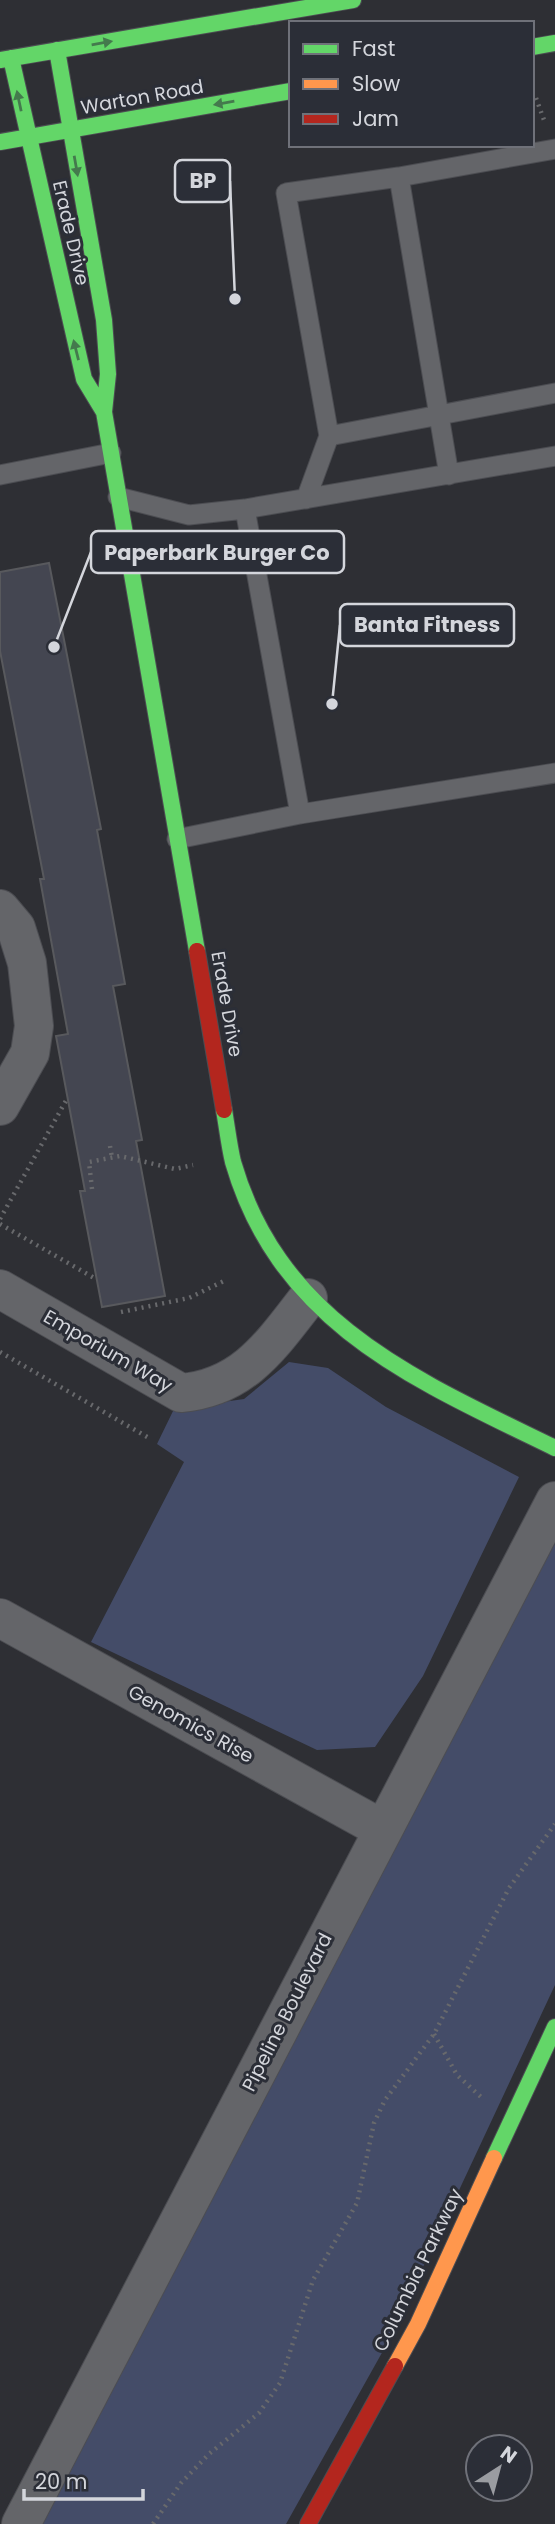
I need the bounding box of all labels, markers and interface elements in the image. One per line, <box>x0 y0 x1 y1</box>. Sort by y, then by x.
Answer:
legend <box>289 21 534 147</box>
text: Fast <box>352 34 395 63</box>
one-way arrow <box>91 37 113 48</box>
text: Slow <box>352 69 400 98</box>
street label: Warton Road <box>79 73 205 121</box>
one-way arrow <box>14 90 25 112</box>
one-way arrow <box>213 98 235 109</box>
text: Jam <box>352 104 399 133</box>
one-way arrow <box>71 155 82 177</box>
callout: BP <box>175 160 230 202</box>
text: BP <box>190 166 216 195</box>
street label: Erade Drive <box>46 178 96 288</box>
one-way arrow <box>70 339 81 361</box>
callout: Paperbark Burger Co <box>91 531 344 573</box>
text: Paperbark Burger Co <box>104 538 330 567</box>
callout: Banta Fitness <box>340 604 514 646</box>
text: Banta Fitness <box>354 610 500 639</box>
street label: Erade Drive <box>204 949 250 1059</box>
street label: Emporium Way <box>38 1303 178 1399</box>
street label: Genomics Rise <box>123 1678 259 1770</box>
street label: Pipeline Boulevard <box>235 1928 339 2096</box>
street label: Columbia Parkway <box>367 2184 469 2356</box>
north arrow <box>464 2433 534 2503</box>
text: N <box>495 2440 522 2470</box>
scale bar <box>24 2458 144 2502</box>
text: 20 m <box>35 2467 88 2496</box>

